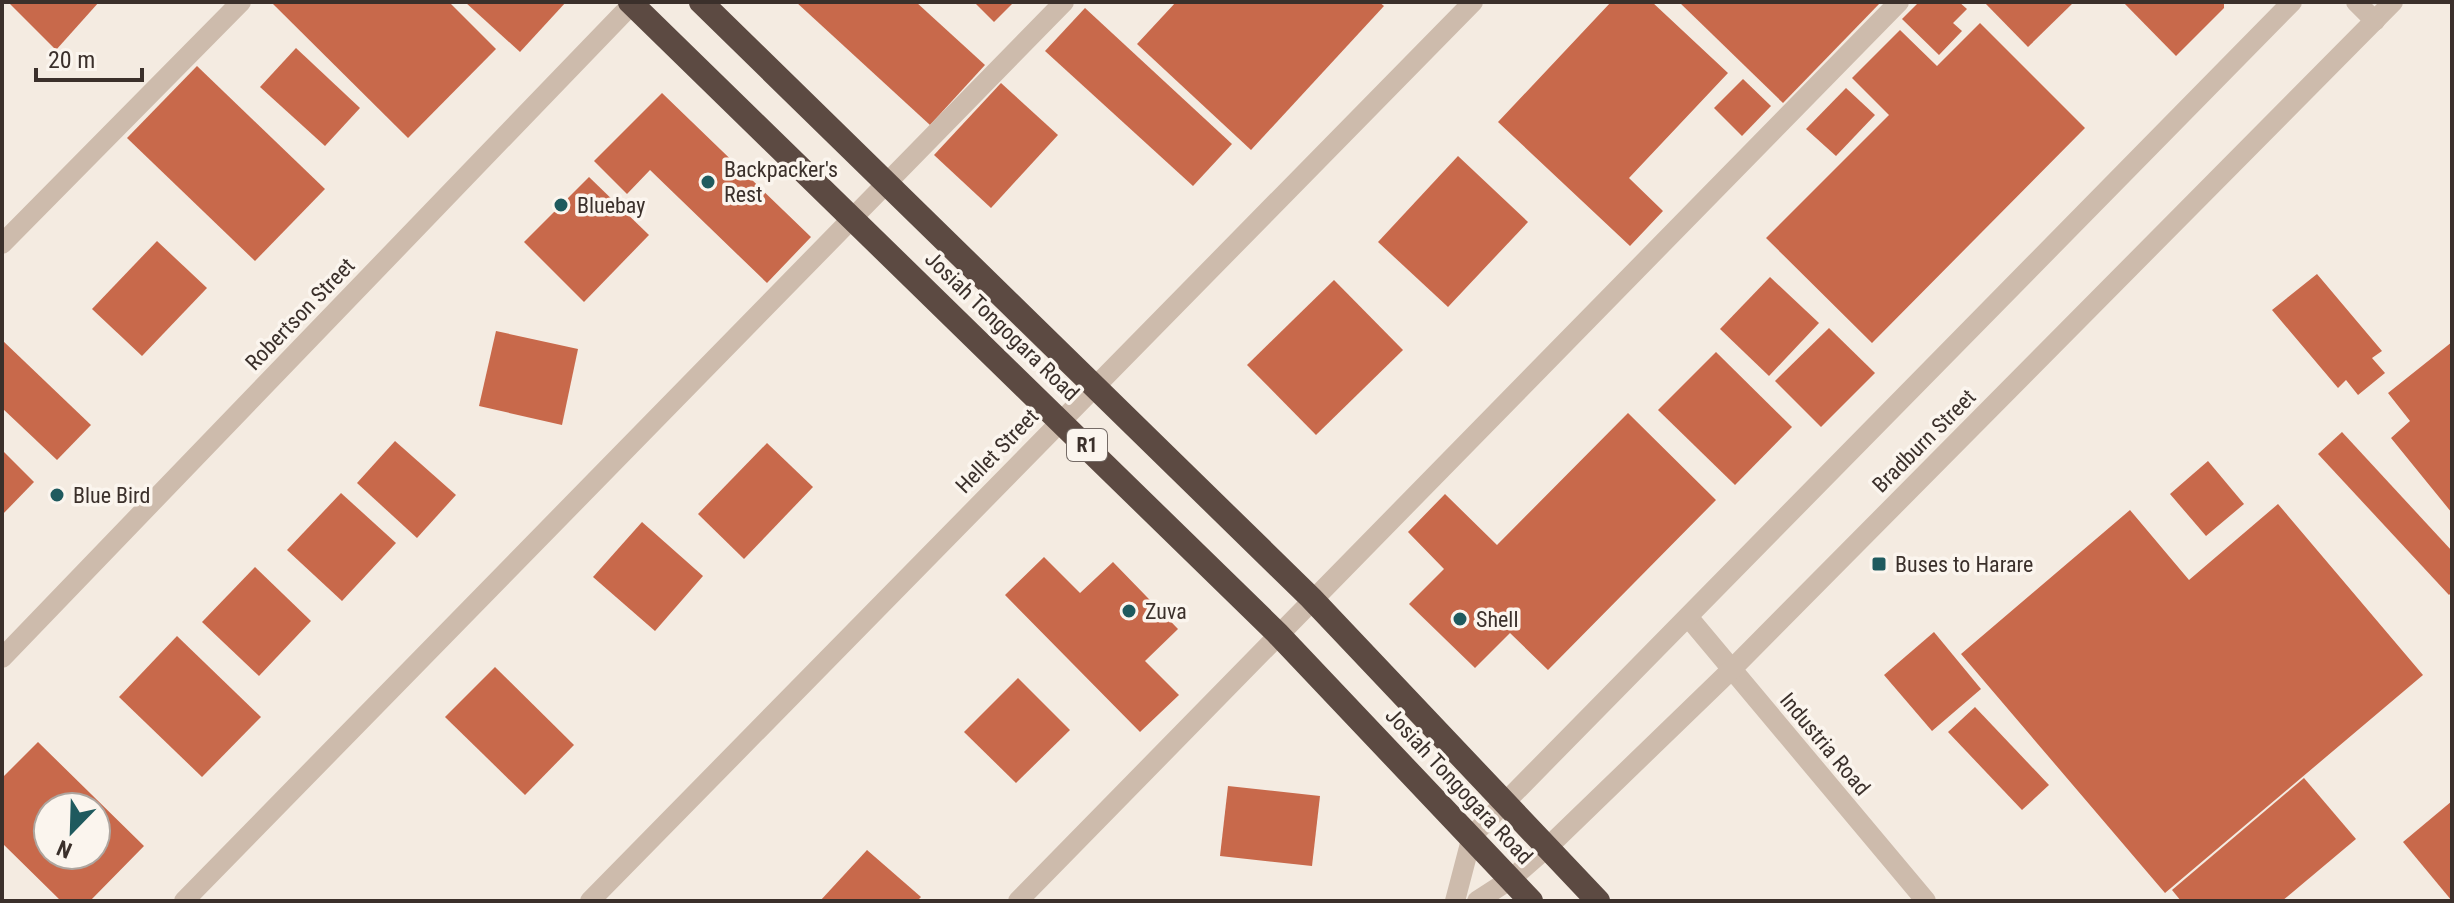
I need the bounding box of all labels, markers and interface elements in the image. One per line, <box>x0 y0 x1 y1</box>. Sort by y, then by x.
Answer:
scale bar <box>36 32 142 82</box>
text: 20 m <box>48 46 95 74</box>
place label: Backpacker's Rest <box>724 157 838 207</box>
marker: Backpacker's Rest <box>699 173 717 191</box>
place label: Bluebay <box>577 193 645 218</box>
marker: Bluebay <box>552 196 570 214</box>
street label: Josiah Tongogara Road <box>920 246 1084 406</box>
street label: Robertson Street <box>240 253 360 375</box>
street label: Bradburn Street <box>1867 384 1981 498</box>
street label: Hellet Street <box>951 404 1043 498</box>
road number: R1 <box>1067 429 1107 461</box>
place label: Blue Bird <box>73 483 151 508</box>
marker: Blue Bird <box>48 486 66 504</box>
place label: Buses to Harare <box>1895 552 2033 577</box>
marker: Buses to Harare <box>1870 555 1888 573</box>
place label: Zuva <box>1145 599 1187 624</box>
marker: Zuva <box>1120 602 1138 620</box>
place label: Shell <box>1476 607 1518 632</box>
marker: Shell <box>1451 610 1469 628</box>
street label: Industria Road <box>1775 688 1875 800</box>
street label: Josiah Tongogara Road <box>1380 703 1538 869</box>
north arrow <box>32 791 112 871</box>
text: N <box>53 835 75 863</box>

